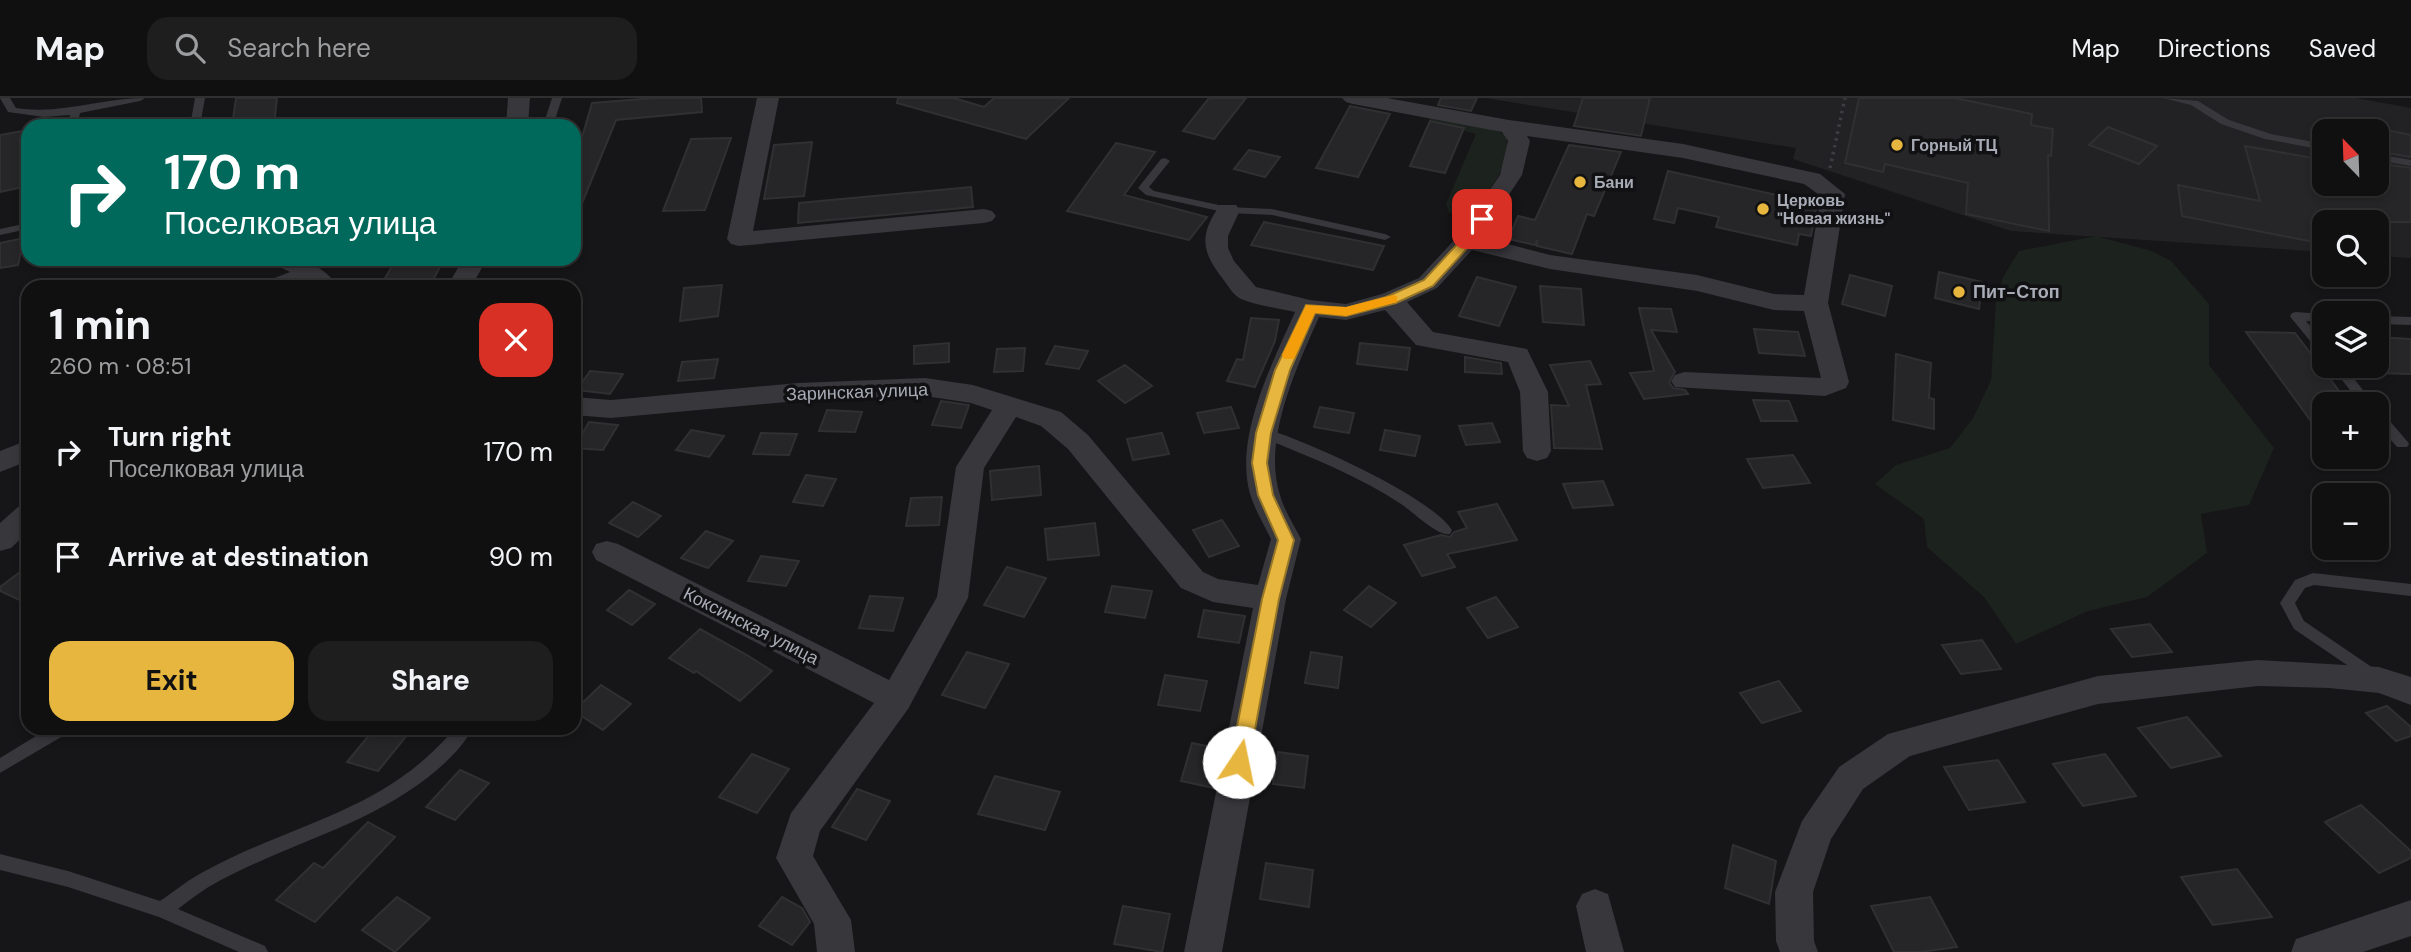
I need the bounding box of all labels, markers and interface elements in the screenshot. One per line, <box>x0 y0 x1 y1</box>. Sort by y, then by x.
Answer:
search box <box>147 17 637 80</box>
text: Map <box>35 27 105 70</box>
icon: search <box>171 29 209 67</box>
text: Search here <box>227 31 371 65</box>
text: Map <box>2072 33 2120 64</box>
text: Directions <box>2158 33 2271 64</box>
text: Saved <box>2309 33 2376 64</box>
north arrow <box>2312 119 2389 196</box>
map controls <box>2312 119 2389 560</box>
place label: Горный ТЦ <box>1911 135 1998 156</box>
marker: Горный ТЦ <box>1889 137 1905 153</box>
text: 170 m <box>164 140 300 204</box>
icon: right <box>49 147 140 238</box>
place label: Бани <box>1594 172 1634 193</box>
marker: Бани <box>1572 174 1588 190</box>
pin <box>1452 189 1512 249</box>
place label: Церковь "Новая жизнь" <box>1777 190 1890 229</box>
icon: arrive <box>1463 200 1501 238</box>
marker: Церковь "Новая жизнь" <box>1755 201 1771 217</box>
text: Поселковая улица <box>164 202 437 244</box>
button: search <box>2312 210 2389 287</box>
place label: Пит-Стоп <box>1973 280 2060 304</box>
marker: Пит-Стоп <box>1951 284 1967 300</box>
text: 1 min <box>49 297 151 352</box>
button: layers <box>2312 301 2389 378</box>
button: close <box>479 303 553 377</box>
text: 260 m · 08:51 <box>49 351 191 381</box>
street label: Заринская улица <box>786 377 929 406</box>
button: + <box>2312 392 2389 469</box>
text: Turn right <box>108 420 232 454</box>
icon: right <box>49 433 87 471</box>
text: 170 m <box>484 435 553 469</box>
text: Поселковая улица <box>108 454 304 484</box>
button: − <box>2312 483 2389 560</box>
icon: arrive <box>49 538 87 576</box>
text: Arrive at destination <box>108 540 369 574</box>
text: 90 m <box>489 540 553 574</box>
street label: Коксинская улица <box>679 582 824 671</box>
button: Exit <box>49 641 294 721</box>
button: Share <box>308 641 553 721</box>
position arrow <box>1202 725 1276 799</box>

